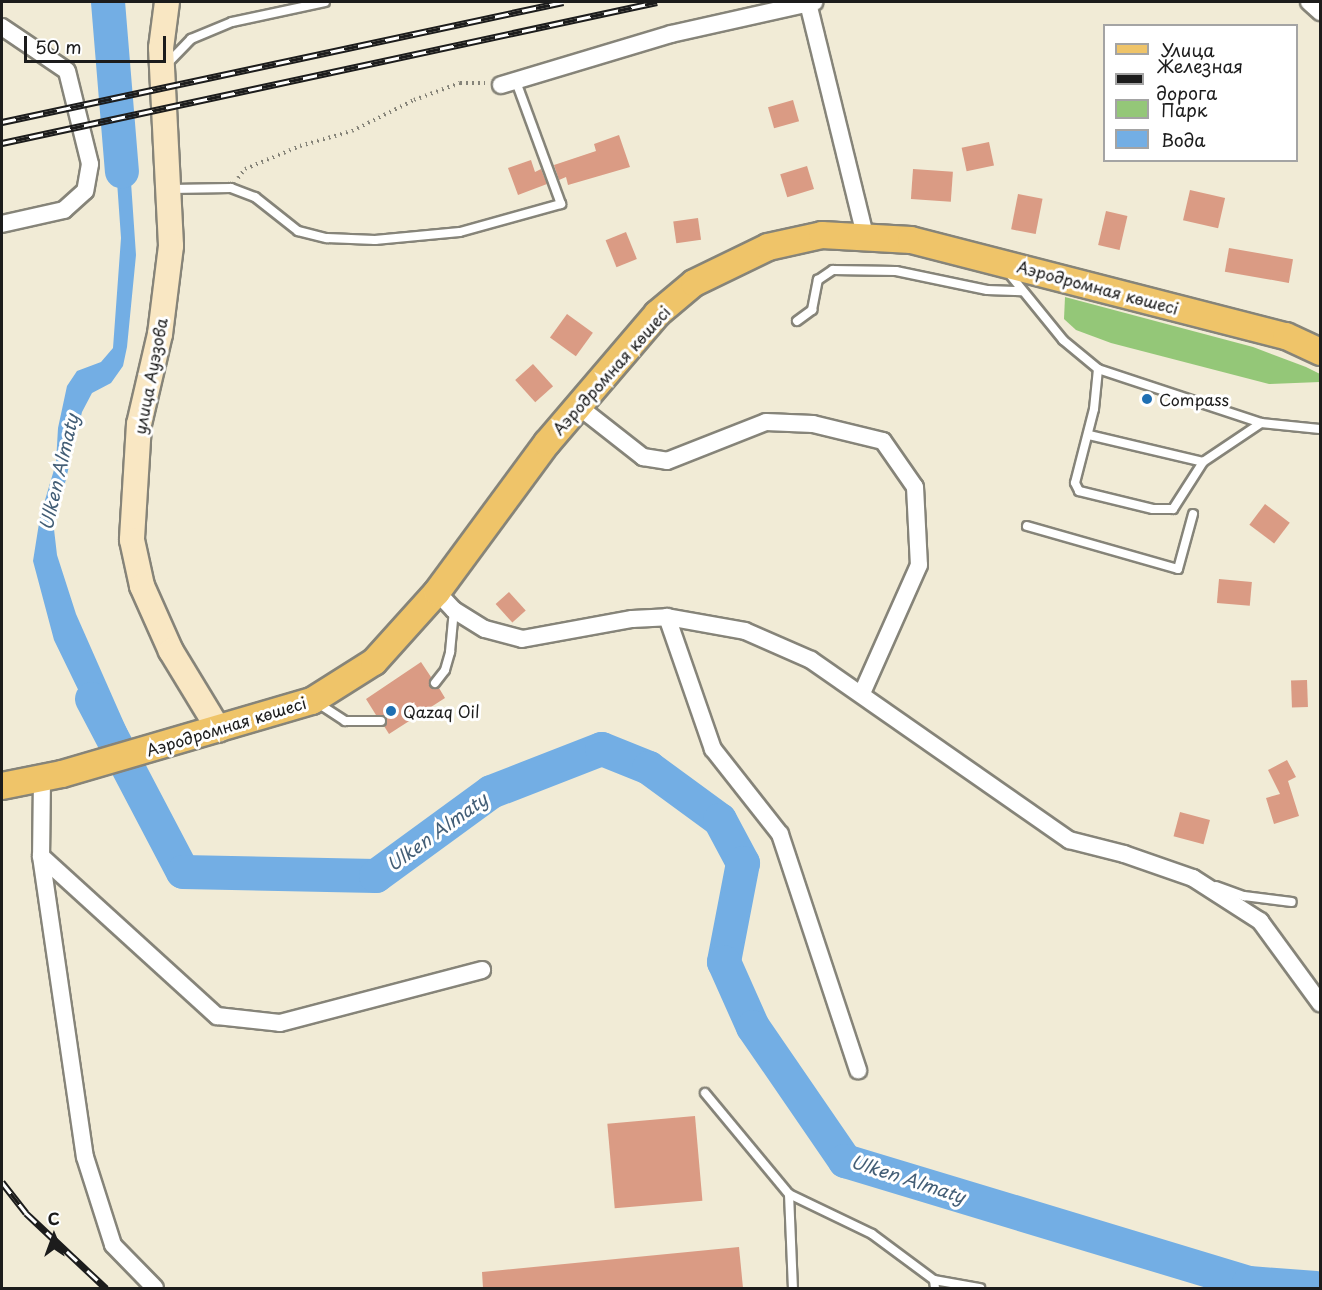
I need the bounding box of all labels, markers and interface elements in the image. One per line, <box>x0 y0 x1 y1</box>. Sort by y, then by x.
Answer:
scale bar <box>27 24 170 62</box>
legend <box>1103 24 1298 162</box>
text: 50 m <box>35 33 82 60</box>
text: Улица <box>1161 36 1215 63</box>
text: Железная дорога <box>1156 52 1243 106</box>
text: Парк <box>1161 96 1207 123</box>
text: Вода <box>1161 126 1206 153</box>
street label: Аэродромная көшесі <box>1015 256 1181 318</box>
street label: Аэродромная көшесі <box>548 302 674 438</box>
street label: улица Ауэзова <box>129 316 171 436</box>
place label: Compass <box>1159 389 1229 409</box>
marker: Compass <box>1140 392 1154 406</box>
water label: Ulken Almaty <box>35 411 83 533</box>
street label: Аэродромная көшесі <box>144 692 308 760</box>
place label: Qazaq Oil <box>403 701 480 721</box>
marker: Qazaq Oil <box>384 704 398 718</box>
water label: Ulken Almaty <box>382 788 492 876</box>
water label: Ulken Almaty <box>848 1150 968 1208</box>
north arrow <box>24 1206 84 1266</box>
text: С <box>47 1206 60 1230</box>

